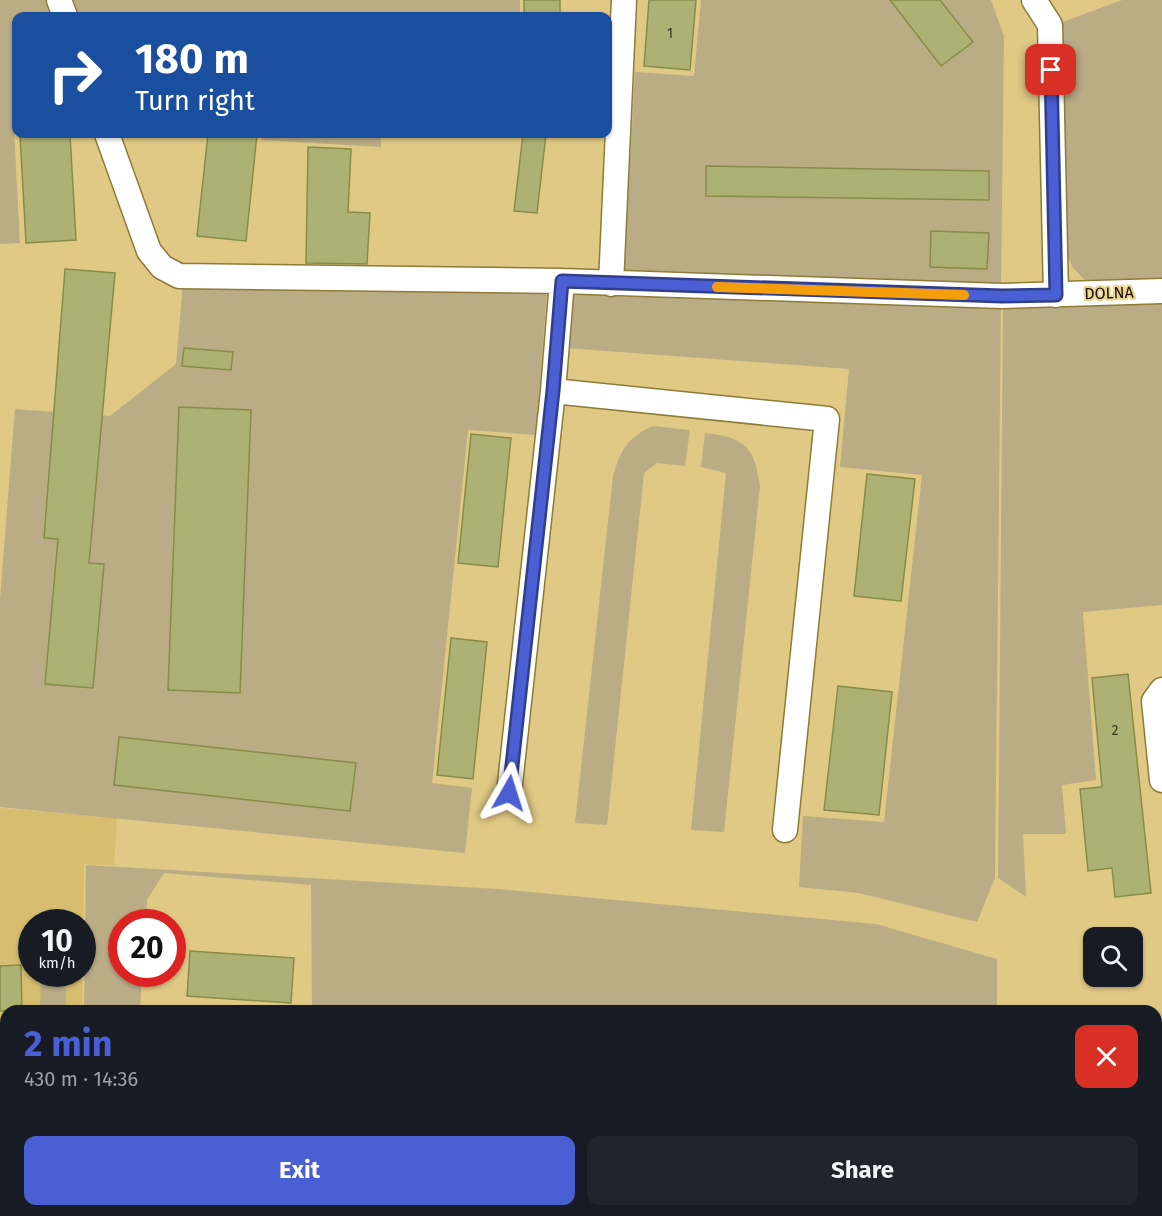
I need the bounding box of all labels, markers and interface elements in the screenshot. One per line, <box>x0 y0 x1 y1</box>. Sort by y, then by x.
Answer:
house number: 1 <box>667 25 673 42</box>
text: 180 m <box>135 34 249 84</box>
icon: right <box>36 36 114 114</box>
pin <box>1025 44 1076 95</box>
icon: arrive <box>1034 53 1067 86</box>
text: Turn right <box>135 85 255 117</box>
street label: DOLNA <box>1084 283 1135 303</box>
house number: 2 <box>1112 722 1119 739</box>
position arrow <box>477 761 541 825</box>
speed limit sign: 20 <box>108 909 186 987</box>
text: 10 <box>41 923 73 959</box>
map controls <box>1083 927 1143 987</box>
button: search <box>1083 927 1143 987</box>
text: km/h <box>38 954 76 972</box>
text: 2 min <box>24 1022 113 1066</box>
button: close <box>1075 1025 1138 1088</box>
text: 430 m · 14:36 <box>24 1067 138 1091</box>
button: Exit <box>24 1136 575 1205</box>
button: Share <box>587 1136 1138 1205</box>

